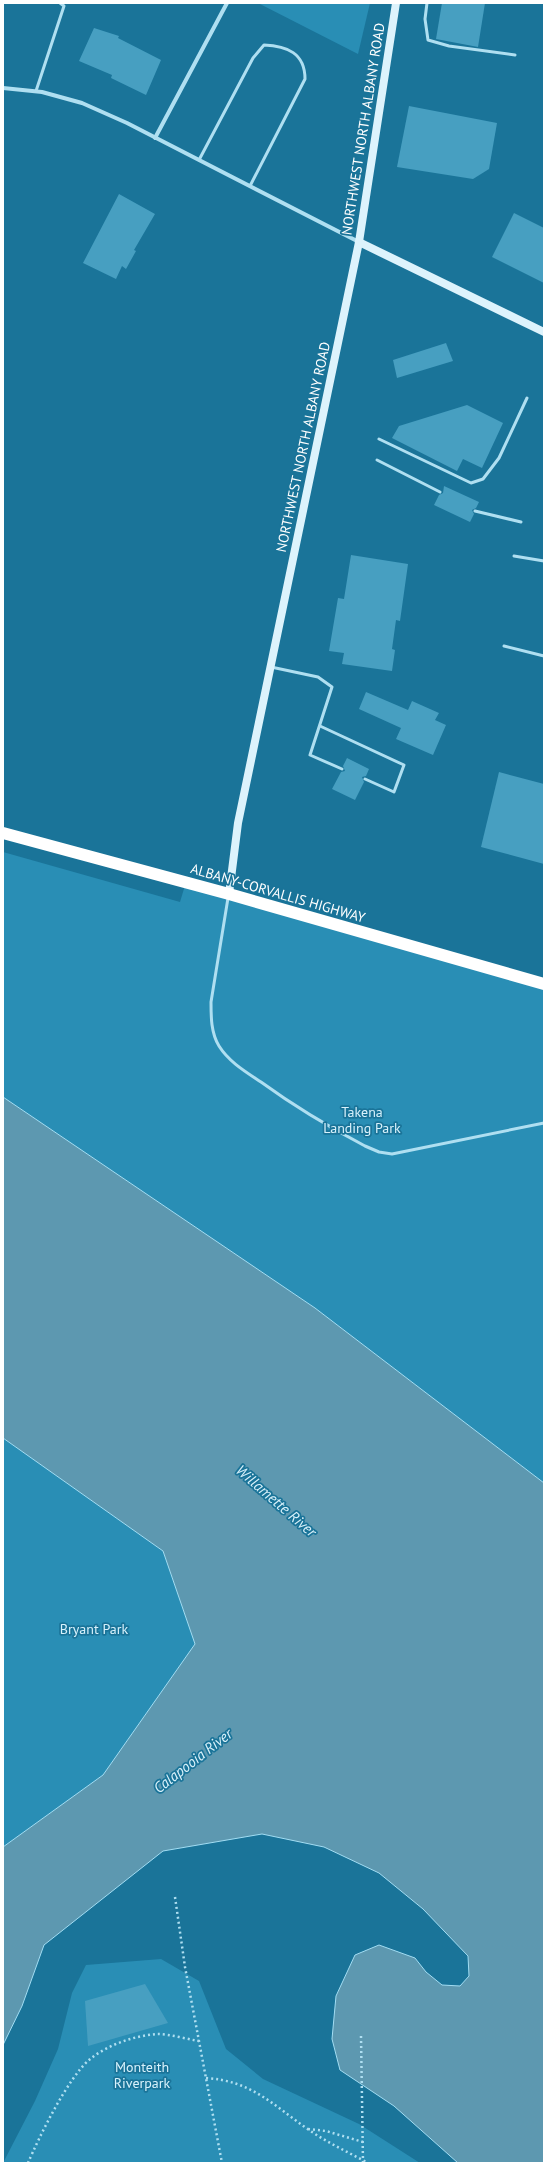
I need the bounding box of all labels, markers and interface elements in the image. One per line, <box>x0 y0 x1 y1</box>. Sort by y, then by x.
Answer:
street label: NORTHWEST NORTH ALBANY ROAD <box>337 22 389 236</box>
street label: NORTHWEST NORTH ALBANY ROAD <box>272 340 334 554</box>
street label: ALBANY-CORVALLIS HIGHWAY <box>189 859 368 927</box>
park label: Takena Landing Park <box>323 1103 401 1137</box>
water label: Willamette River <box>232 1461 321 1541</box>
park label: Bryant Park <box>60 1620 128 1638</box>
water label: Calapooia River <box>150 1723 237 1797</box>
park label: Monteith Riverpark <box>114 2058 171 2092</box>

